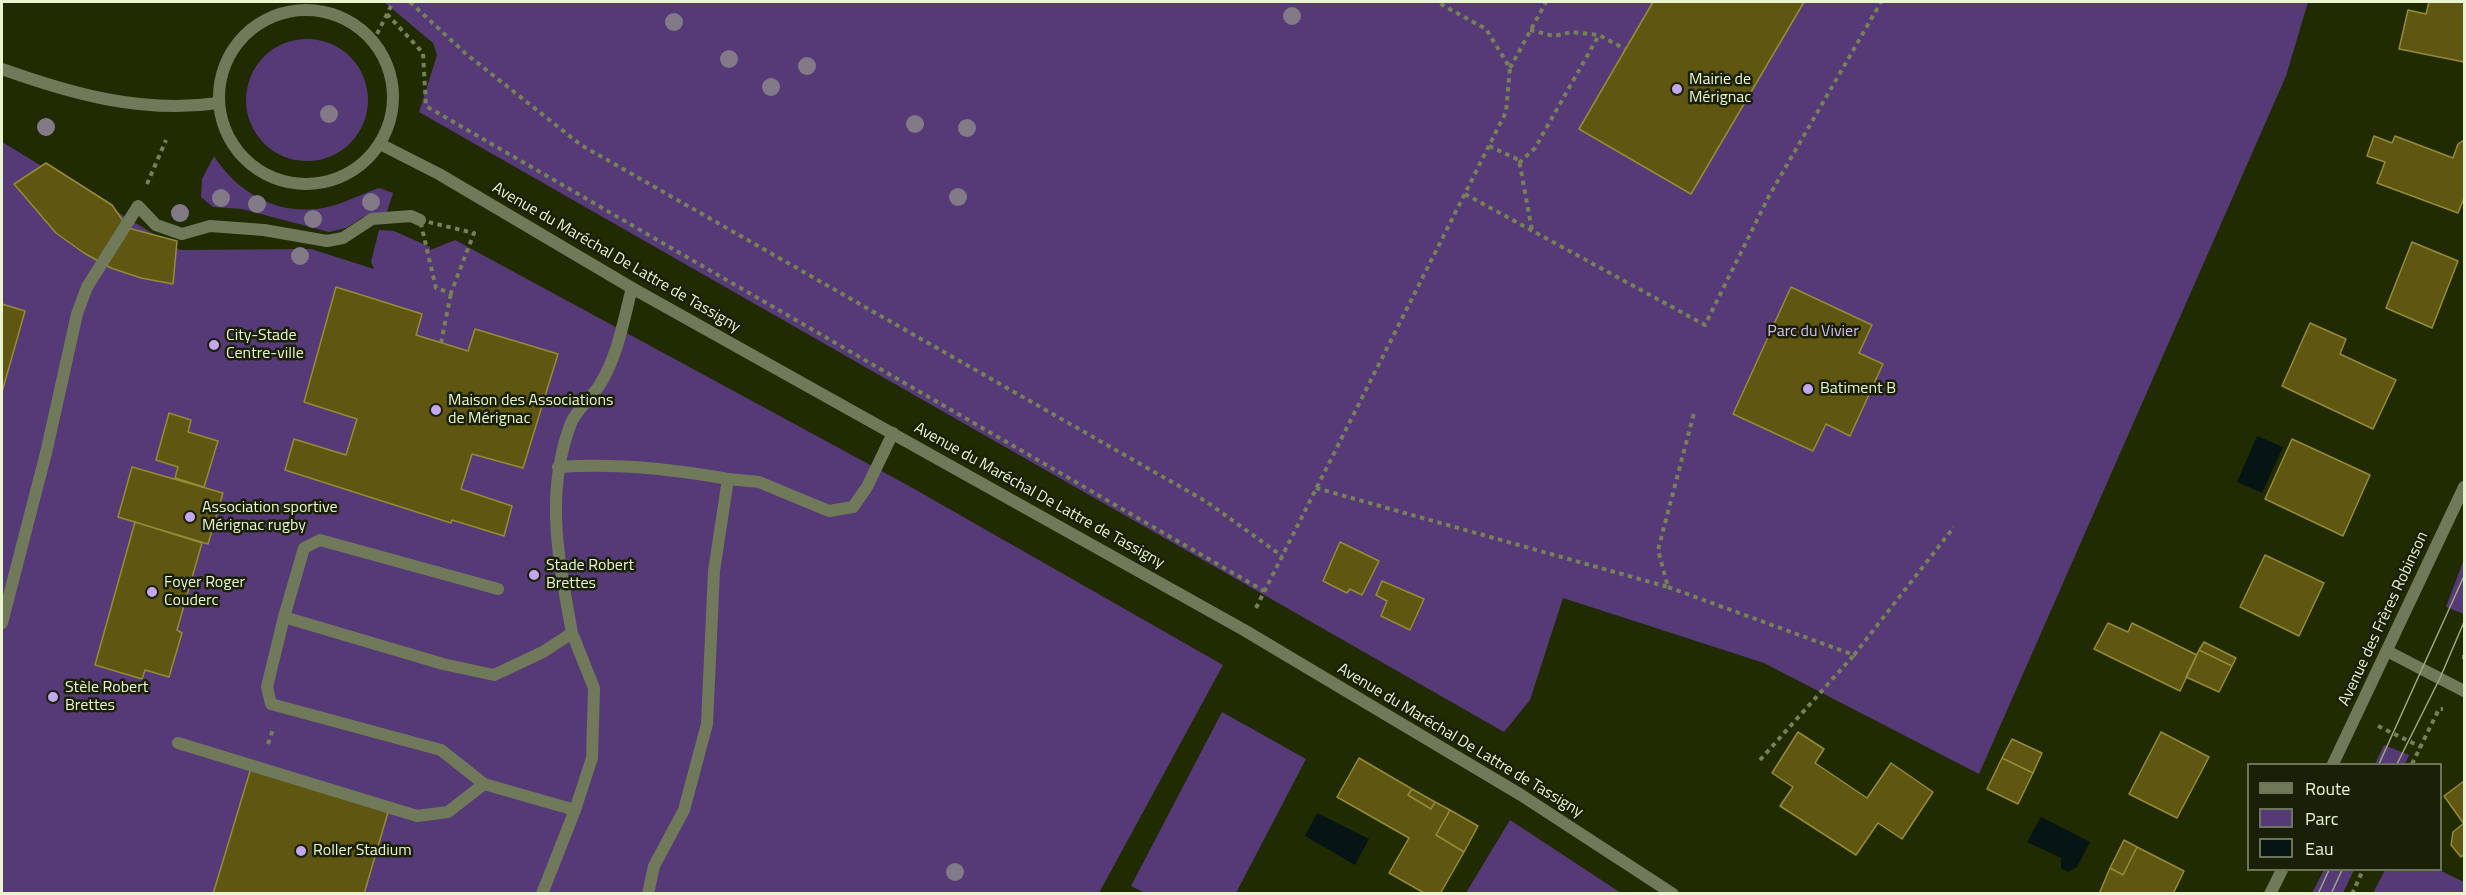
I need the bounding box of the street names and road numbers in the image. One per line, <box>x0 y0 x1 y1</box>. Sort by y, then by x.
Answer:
street label: Avenue du Maréchal De Lattre de Tassigny <box>488 179 744 337</box>
street label: Avenue du Maréchal De Lattre de Tassigny <box>910 419 1168 573</box>
street label: Avenue des Frères Robinson <box>2335 529 2433 709</box>
street label: Avenue du Maréchal De Lattre de Tassigny <box>1334 660 1586 822</box>

